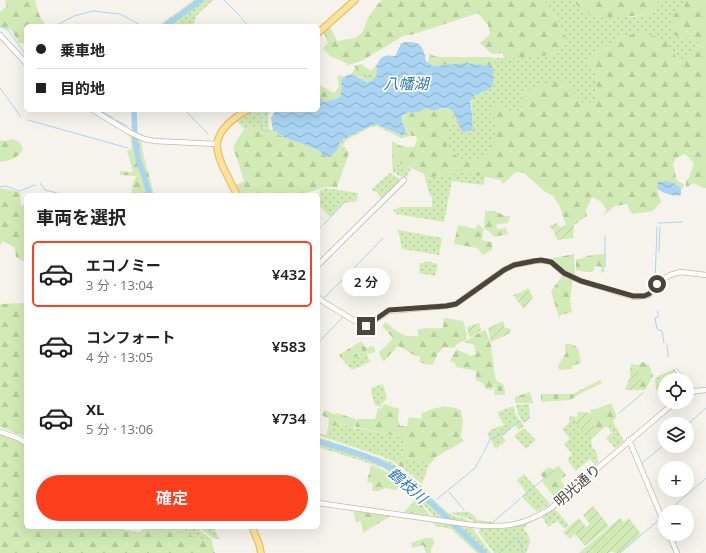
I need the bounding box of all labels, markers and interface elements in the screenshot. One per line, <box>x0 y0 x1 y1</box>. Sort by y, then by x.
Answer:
text: 乗車地 <box>60 40 105 60</box>
water label: 八幡湖 <box>383 73 430 93</box>
text: 目的地 <box>60 78 105 98</box>
text: 車両を選択 <box>36 205 126 229</box>
text: エコノミー <box>86 255 161 275</box>
icon: car <box>38 256 74 292</box>
text: ¥432 <box>272 264 306 284</box>
callout: 2 分 <box>342 268 390 296</box>
text: 2 分 <box>354 273 378 291</box>
route start <box>648 275 666 293</box>
text: 3 分 · 13:04 <box>86 276 153 294</box>
route end <box>357 317 375 335</box>
text: コンフォート <box>86 327 176 347</box>
icon: car <box>38 328 74 364</box>
text: ¥583 <box>272 336 306 356</box>
text: 4 分 · 13:05 <box>86 348 153 366</box>
map controls <box>658 373 694 541</box>
button: locate <box>658 373 694 409</box>
text: XL <box>86 399 104 419</box>
icon: car <box>38 400 74 436</box>
text: ¥734 <box>272 408 306 428</box>
button: layers <box>658 417 694 453</box>
text: 5 分 · 13:06 <box>86 420 153 438</box>
street label: 明光通り <box>550 459 604 511</box>
button: + <box>658 461 694 497</box>
water label: 鶴枝川 <box>384 463 433 509</box>
button: 確定 <box>36 475 308 521</box>
button: − <box>658 505 694 541</box>

